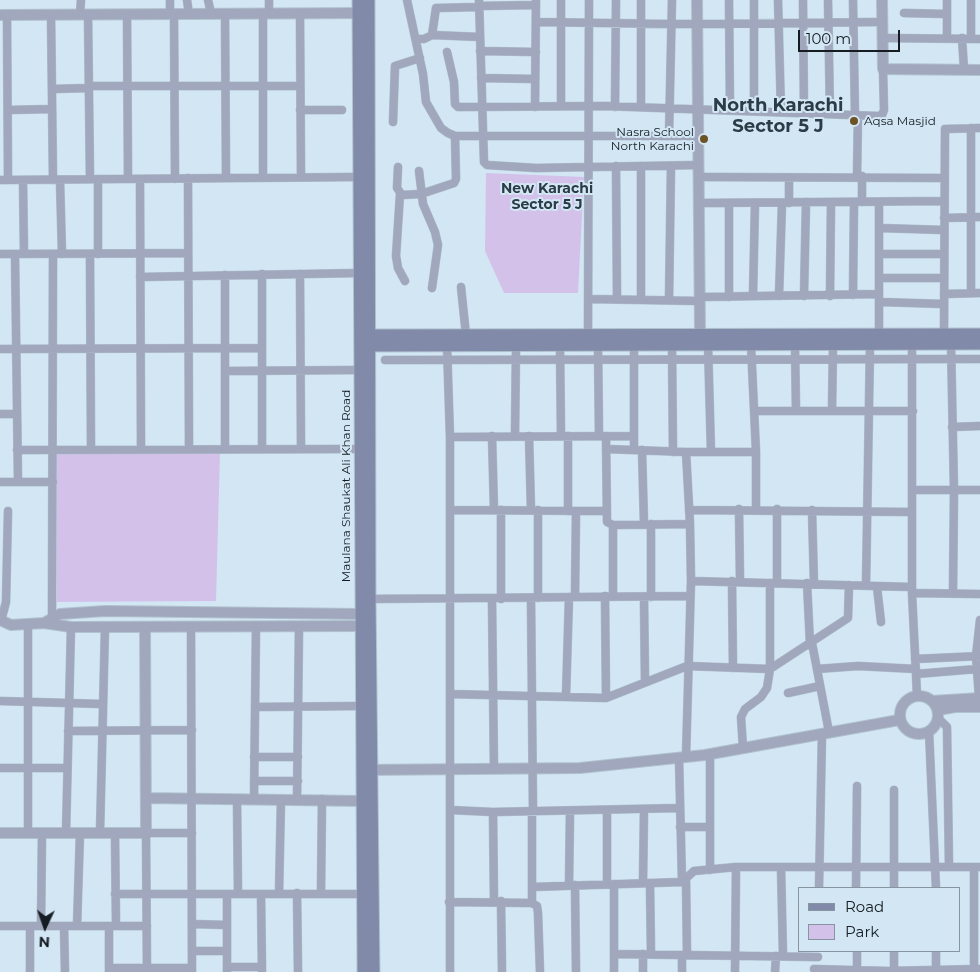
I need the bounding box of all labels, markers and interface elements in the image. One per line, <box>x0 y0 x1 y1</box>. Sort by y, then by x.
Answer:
scale bar <box>800 20 902 52</box>
text: 100 m <box>806 29 851 48</box>
district label: North Karachi Sector 5 J <box>713 95 843 138</box>
place label: Aqsa Masjid <box>864 114 936 128</box>
marker: Aqsa Masjid <box>848 115 860 127</box>
place label: Nasra School North Karachi <box>611 125 694 153</box>
marker: Nasra School North Karachi <box>698 133 710 145</box>
district label: New Karachi Sector 5 J <box>501 181 593 213</box>
street label: Maulana Shaukat Ali Khan Road <box>339 390 353 582</box>
legend <box>798 887 960 952</box>
text: Road <box>845 897 884 916</box>
north arrow <box>20 902 70 952</box>
text: Park <box>845 922 879 941</box>
text: N <box>38 933 50 951</box>

